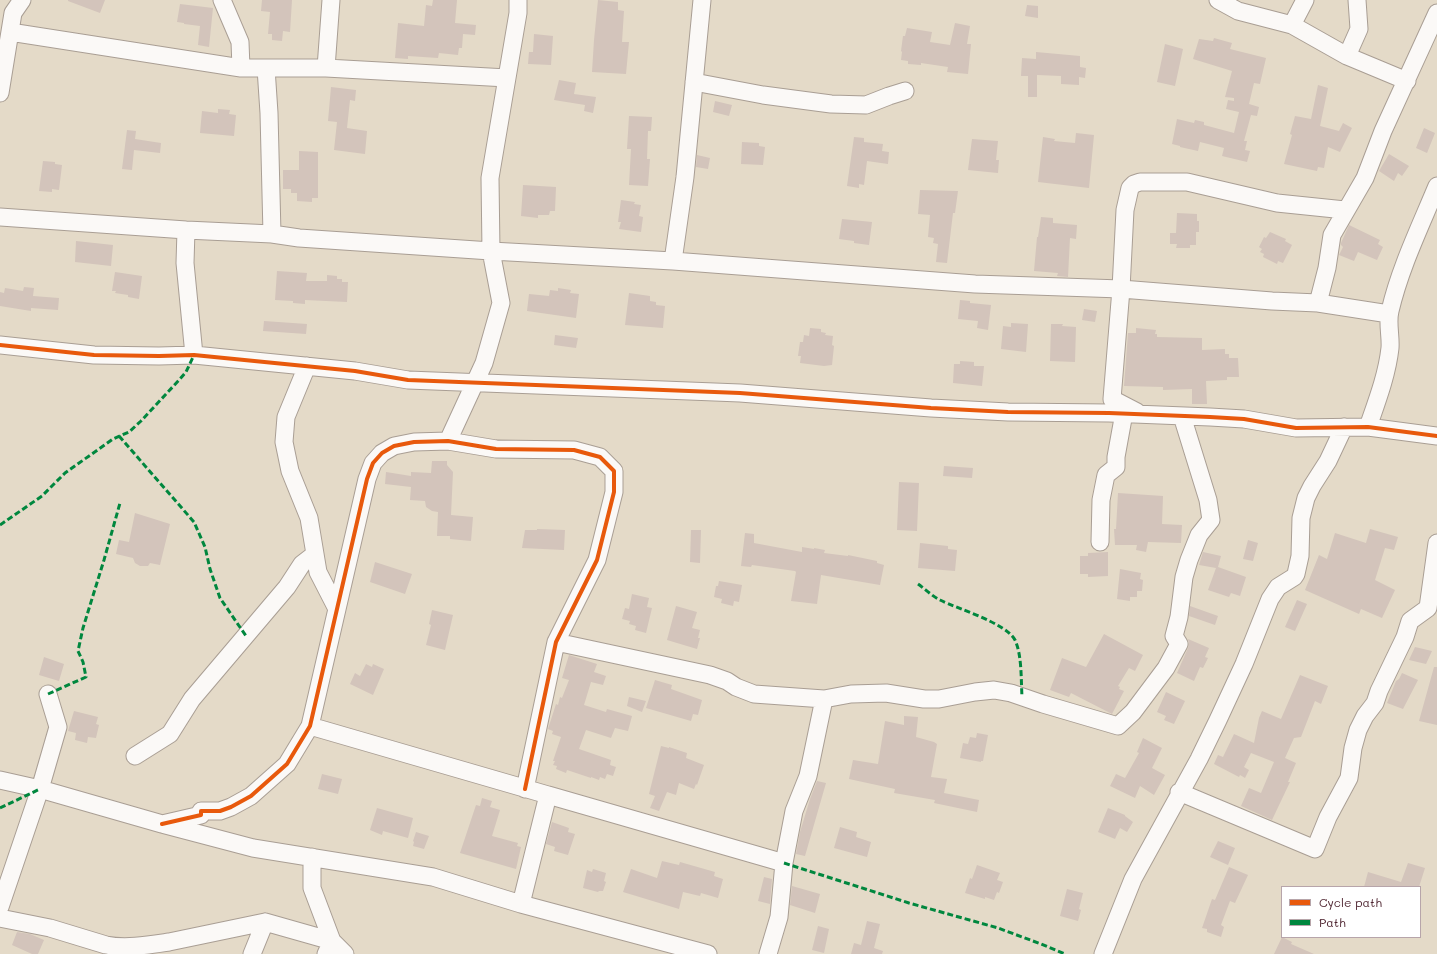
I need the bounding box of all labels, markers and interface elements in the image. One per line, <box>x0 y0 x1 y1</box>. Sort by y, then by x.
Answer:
legend <box>1281 886 1421 938</box>
text: Cycle path <box>1319 894 1382 910</box>
text: Path <box>1319 914 1346 930</box>

